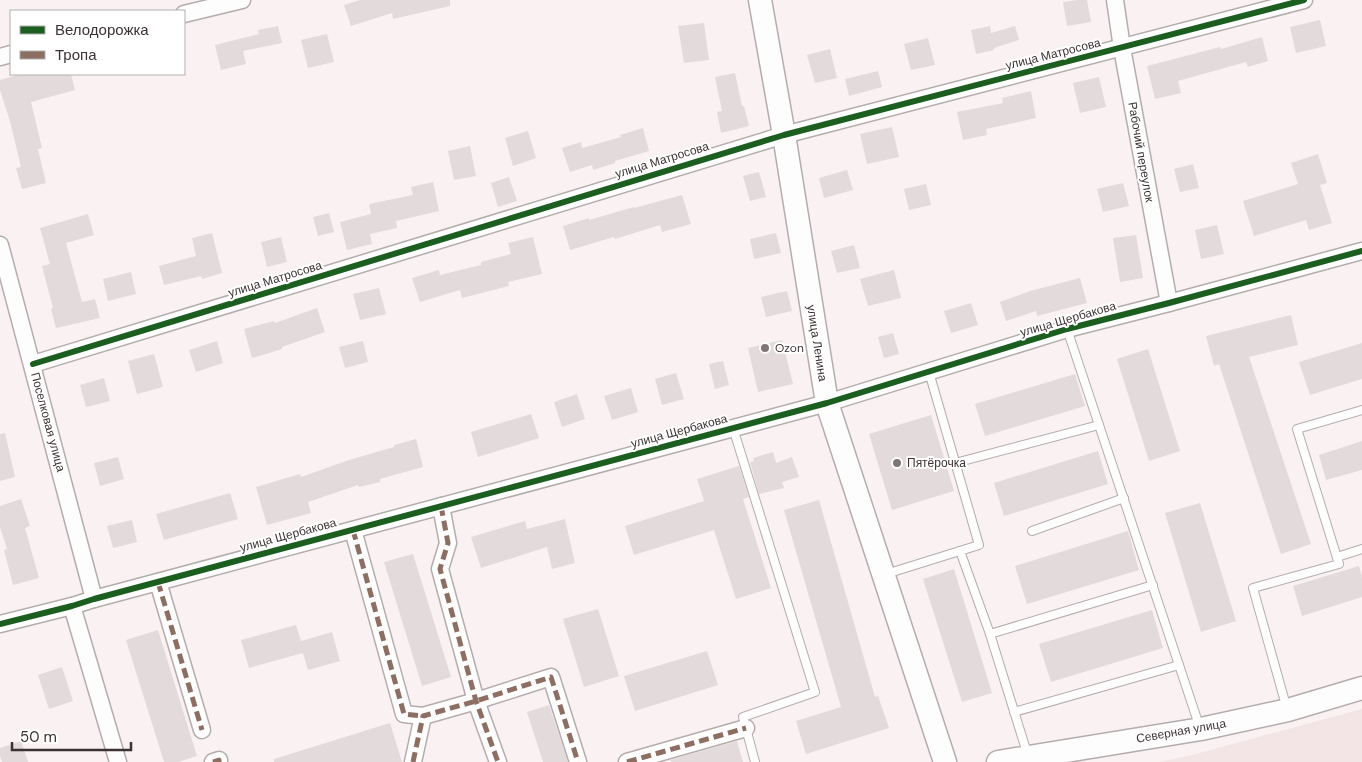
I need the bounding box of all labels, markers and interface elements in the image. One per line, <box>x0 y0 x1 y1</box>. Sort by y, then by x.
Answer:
legend <box>10 10 185 75</box>
text: Велодорожка <box>55 20 149 40</box>
street label: улица Матросова <box>1004 34 1102 74</box>
text: Тропа <box>55 45 97 65</box>
street label: Рабочий переулок <box>1124 101 1158 204</box>
street label: улица Матросова <box>613 138 711 182</box>
street label: улица Матросова <box>226 257 324 301</box>
street label: улица Щербакова <box>1018 298 1118 340</box>
street label: улица Ленина <box>803 304 831 383</box>
place label: Ozon <box>775 340 804 356</box>
marker: Ozon <box>759 342 771 354</box>
street label: Поселковая улица <box>27 371 69 474</box>
street label: улица Щербакова <box>629 410 729 452</box>
place label: Пятёрочка <box>907 455 966 471</box>
marker: Пятёрочка <box>891 457 903 469</box>
street label: улица Щербакова <box>238 514 338 556</box>
street label: Северная улица <box>1135 715 1227 747</box>
scale bar <box>12 720 131 752</box>
text: 50 m <box>20 727 57 747</box>

